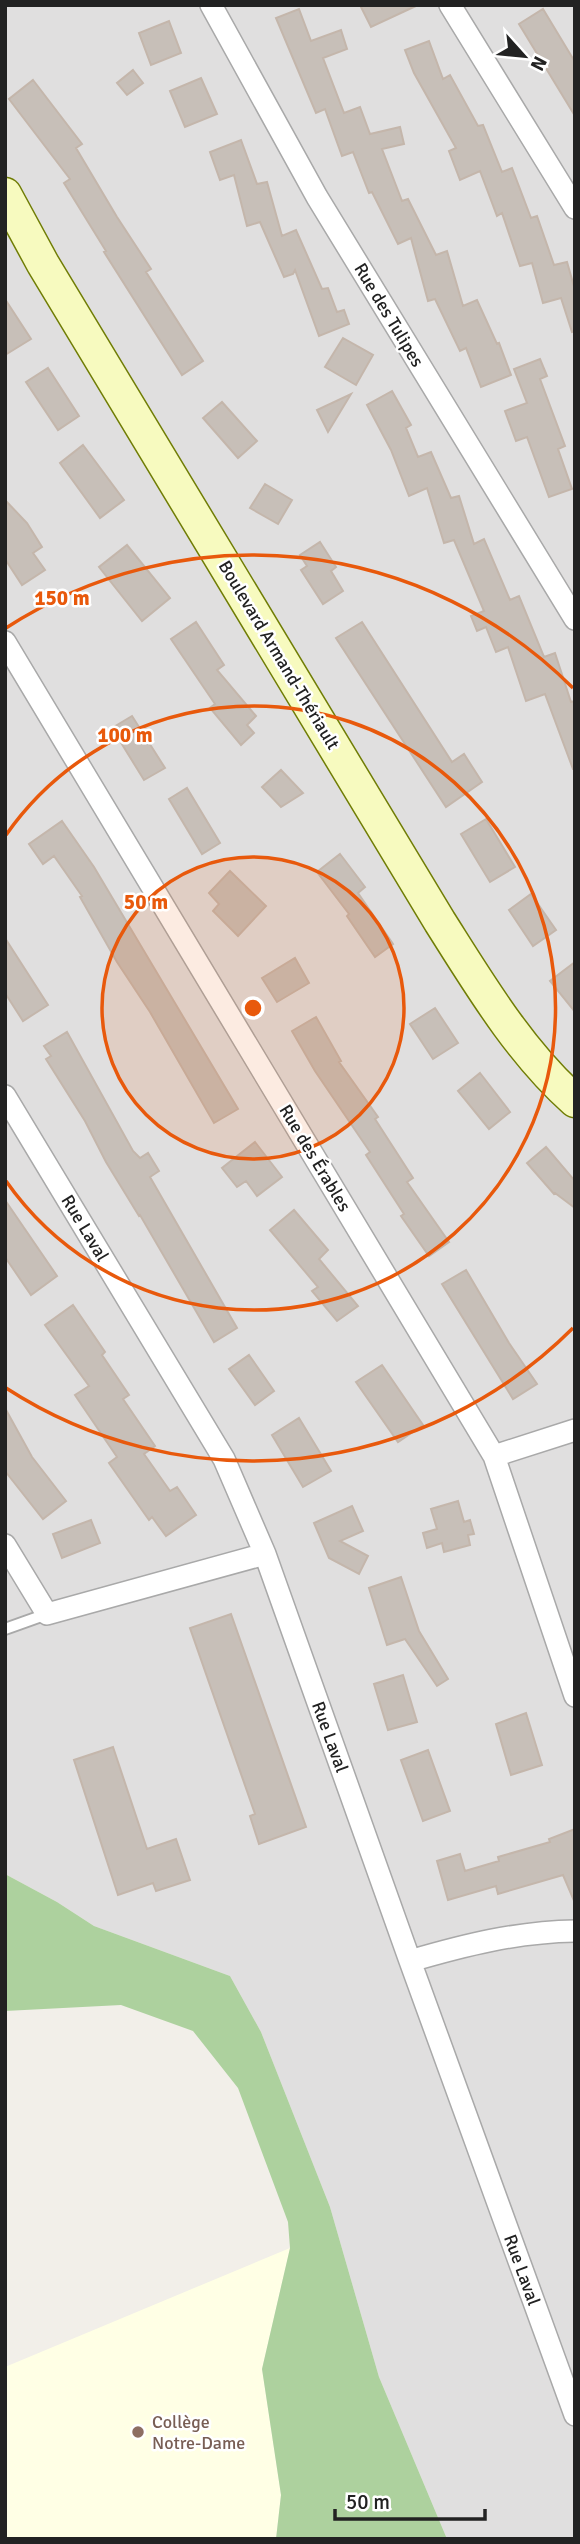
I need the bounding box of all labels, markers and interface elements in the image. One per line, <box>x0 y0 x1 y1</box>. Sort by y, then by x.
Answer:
north arrow <box>489 21 559 91</box>
text: N <box>525 52 552 75</box>
street label: Rue des Tulipes <box>349 259 429 371</box>
street label: Boulevard Armand-Thériault <box>214 556 344 754</box>
text: 150 m <box>34 585 90 611</box>
text: 100 m <box>97 722 153 748</box>
text: 50 m <box>124 889 168 915</box>
centre of rings <box>241 996 265 1020</box>
street label: Rue des Érables <box>274 1101 356 1216</box>
street label: Rue Laval <box>57 1191 113 1265</box>
street label: Rue Laval <box>307 1699 353 1775</box>
street label: Rue Laval <box>499 2232 545 2308</box>
place label: Collège Notre-Dame <box>152 2411 245 2454</box>
marker: Collège Notre-Dame <box>130 2424 146 2440</box>
scale bar <box>335 2478 486 2522</box>
text: 50 m <box>346 2489 390 2515</box>

